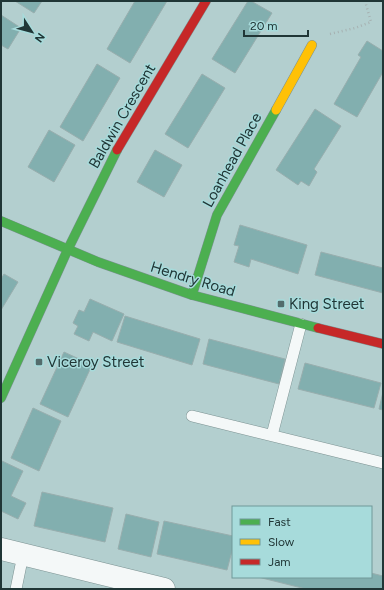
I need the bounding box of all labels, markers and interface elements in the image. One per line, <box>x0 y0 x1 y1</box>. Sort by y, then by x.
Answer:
north arrow <box>12 12 52 52</box>
scale bar <box>244 12 308 38</box>
text: 20 m <box>250 19 278 33</box>
text: N <box>32 30 47 45</box>
street label: Baldwin Crescent <box>85 60 159 171</box>
street label: Loanhead Place <box>199 110 265 210</box>
street label: Hendry Road <box>148 258 238 300</box>
place label: King Street <box>289 295 365 313</box>
marker: King Street <box>276 299 286 309</box>
place label: Viceroy Street <box>47 353 145 371</box>
marker: Viceroy Street <box>34 357 44 367</box>
legend <box>232 506 372 578</box>
text: Fast <box>268 515 291 529</box>
text: Slow <box>268 535 295 549</box>
text: Jam <box>268 555 291 569</box>

